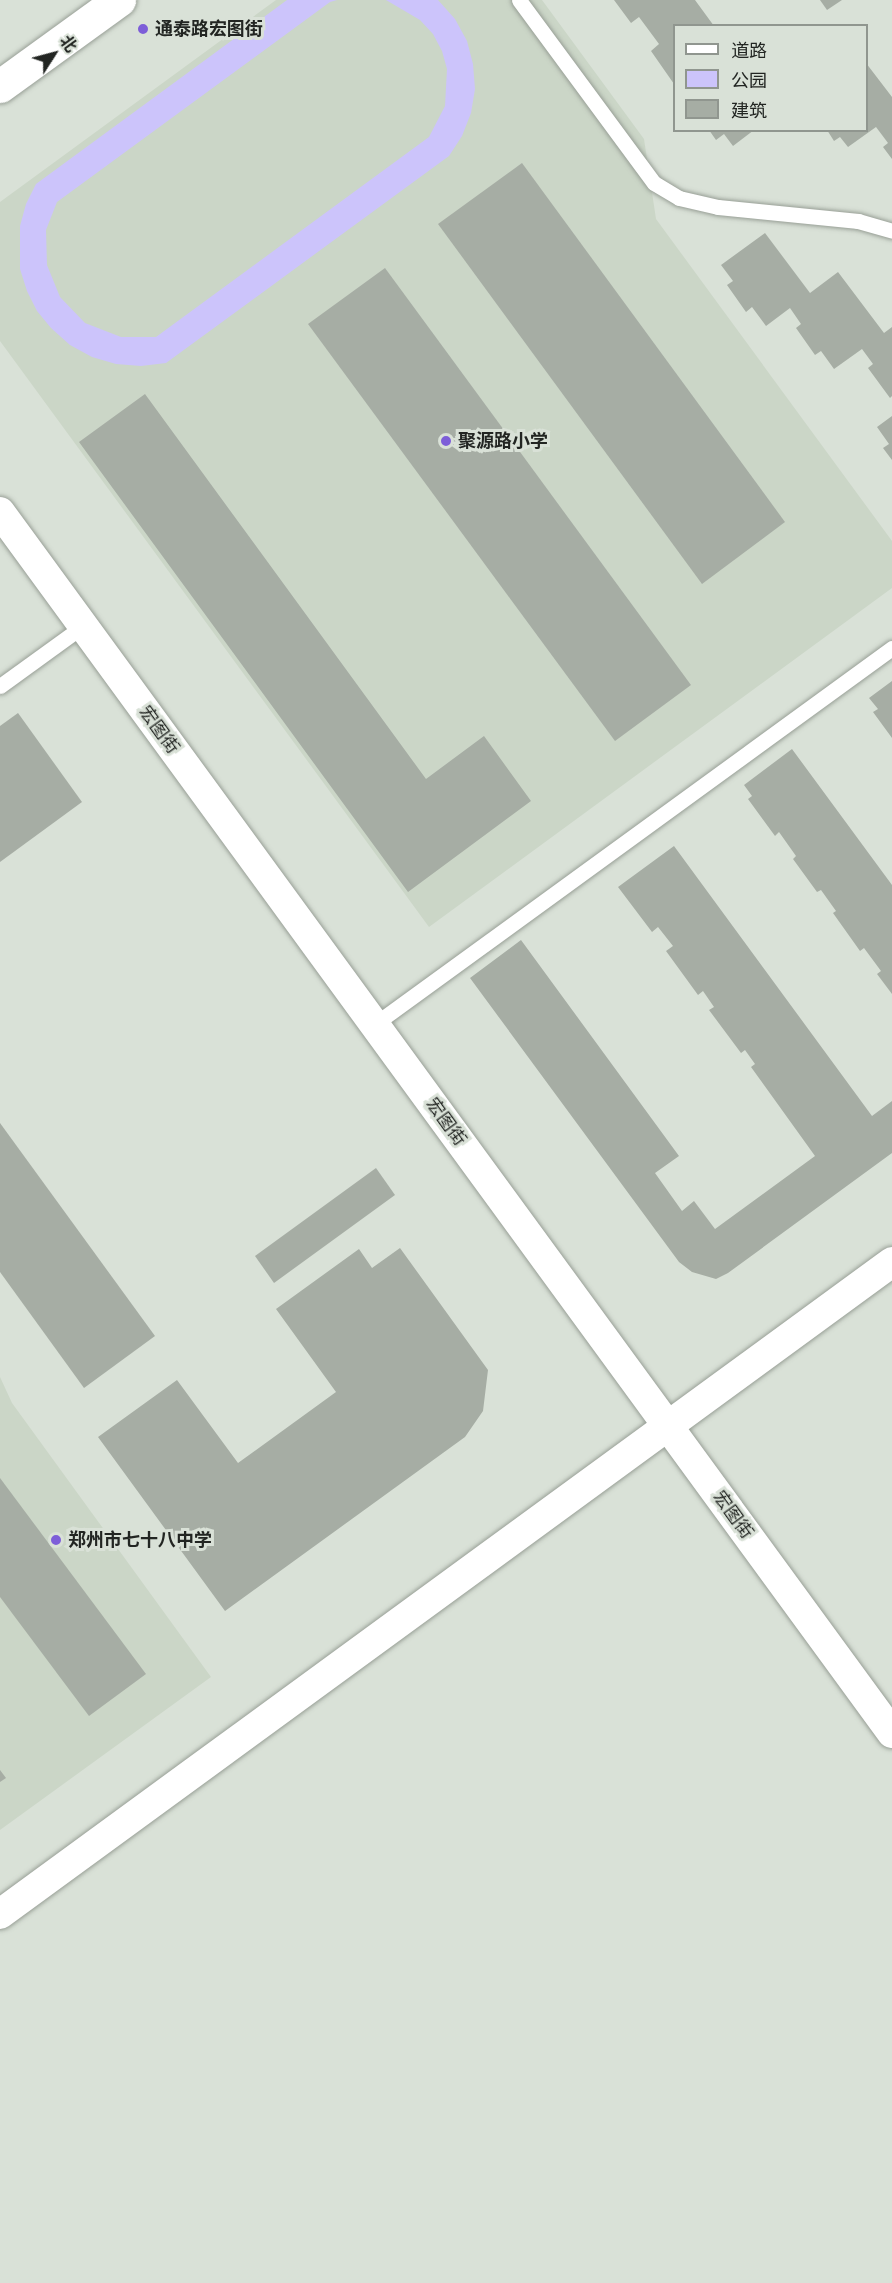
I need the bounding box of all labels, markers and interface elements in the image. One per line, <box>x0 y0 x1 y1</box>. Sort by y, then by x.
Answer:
place label: 通泰路宏图街 <box>155 18 263 40</box>
marker: 通泰路宏图街 <box>136 22 150 36</box>
north arrow <box>24 24 84 84</box>
legend <box>673 24 868 132</box>
text: 北 <box>56 31 81 56</box>
text: 道路 <box>731 39 767 62</box>
text: 公园 <box>731 69 767 92</box>
text: 建筑 <box>731 99 767 122</box>
place label: 聚源路小学 <box>458 430 548 452</box>
marker: 聚源路小学 <box>439 434 453 448</box>
street label: 宏图街 <box>134 702 184 758</box>
street label: 宏图街 <box>421 1094 471 1150</box>
street label: 宏图街 <box>708 1487 758 1543</box>
place label: 郑州市七十八中学 <box>68 1529 212 1551</box>
marker: 郑州市七十八中学 <box>49 1533 63 1547</box>

